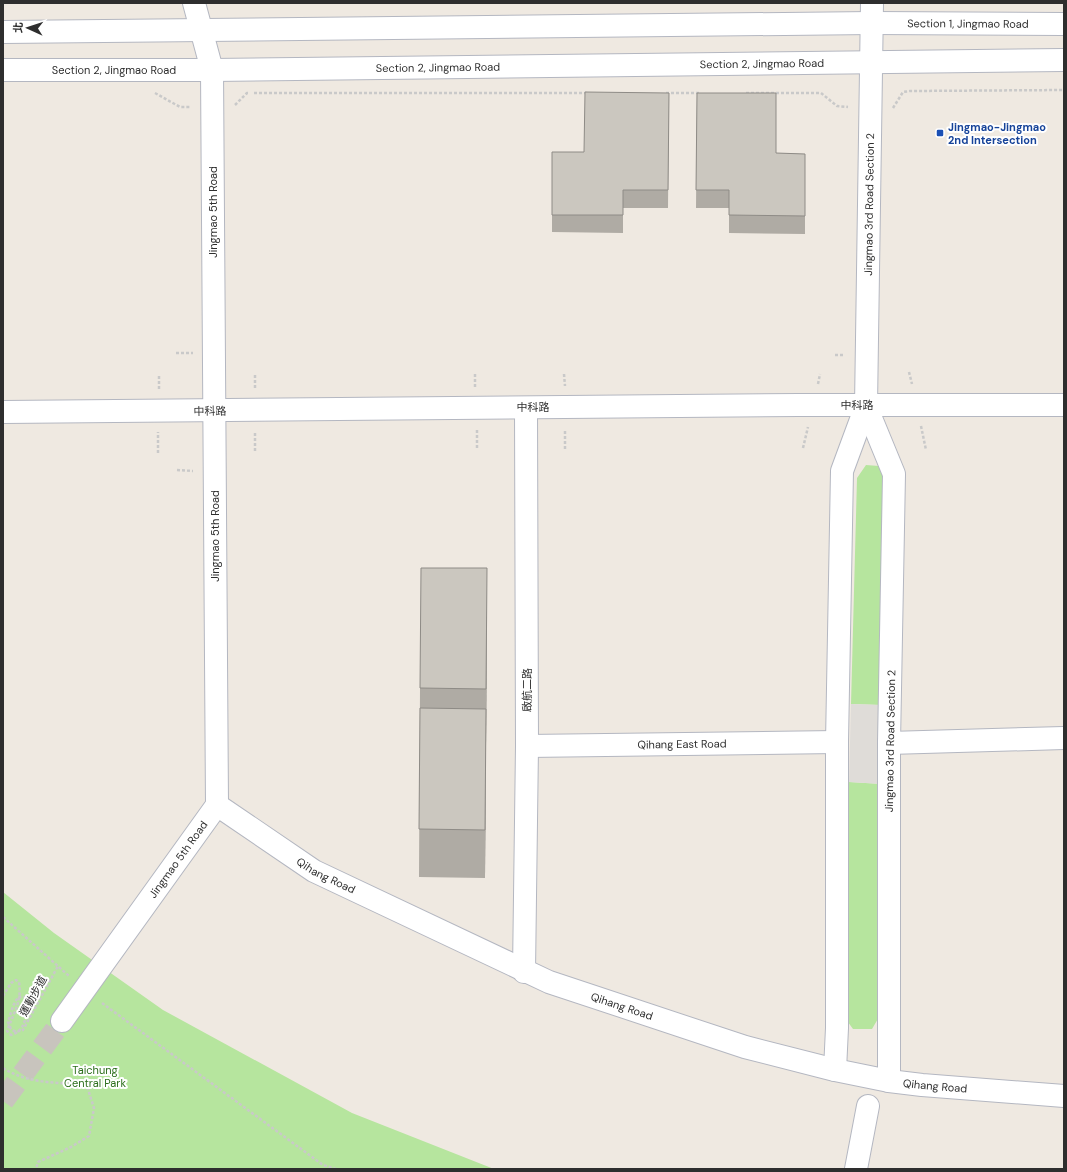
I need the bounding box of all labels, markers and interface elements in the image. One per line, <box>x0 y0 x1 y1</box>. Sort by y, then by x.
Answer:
north arrow <box>8 8 48 48</box>
street label: Section 1, Jingmao Road <box>907 16 1029 31</box>
text: 北 <box>11 22 25 33</box>
street label: Section 2, Jingmao Road <box>700 56 824 71</box>
street label: Section 2, Jingmao Road <box>376 60 500 75</box>
street label: Section 2, Jingmao Road <box>52 63 176 77</box>
place label: Jingmao-Jingmao 2nd Intersection <box>948 120 1046 147</box>
marker: Jingmao-Jingmao 2nd Intersection <box>935 128 945 138</box>
street label: Jingmao 3rd Road Section 2 <box>861 133 877 276</box>
street label: Jingmao 5th Road <box>206 166 220 258</box>
street label: 中科路 <box>841 398 874 412</box>
street label: 中科路 <box>517 400 550 414</box>
street label: 中科路 <box>193 404 227 418</box>
street label: Jingmao 5th Road <box>208 490 222 582</box>
street label: 啟航二路 <box>520 668 534 712</box>
street label: Jingmao 3rd Road Section 2 <box>882 670 898 812</box>
street label: Qihang East Road <box>637 736 727 752</box>
street label: Jingmao 5th Road <box>146 818 211 901</box>
street label: Qihang Road <box>294 854 358 897</box>
street label: 運動步道 <box>16 973 50 1019</box>
street label: Qihang Road <box>589 989 655 1023</box>
park label: Taichung Central Park <box>64 1063 126 1090</box>
street label: Qihang Road <box>902 1076 968 1095</box>

